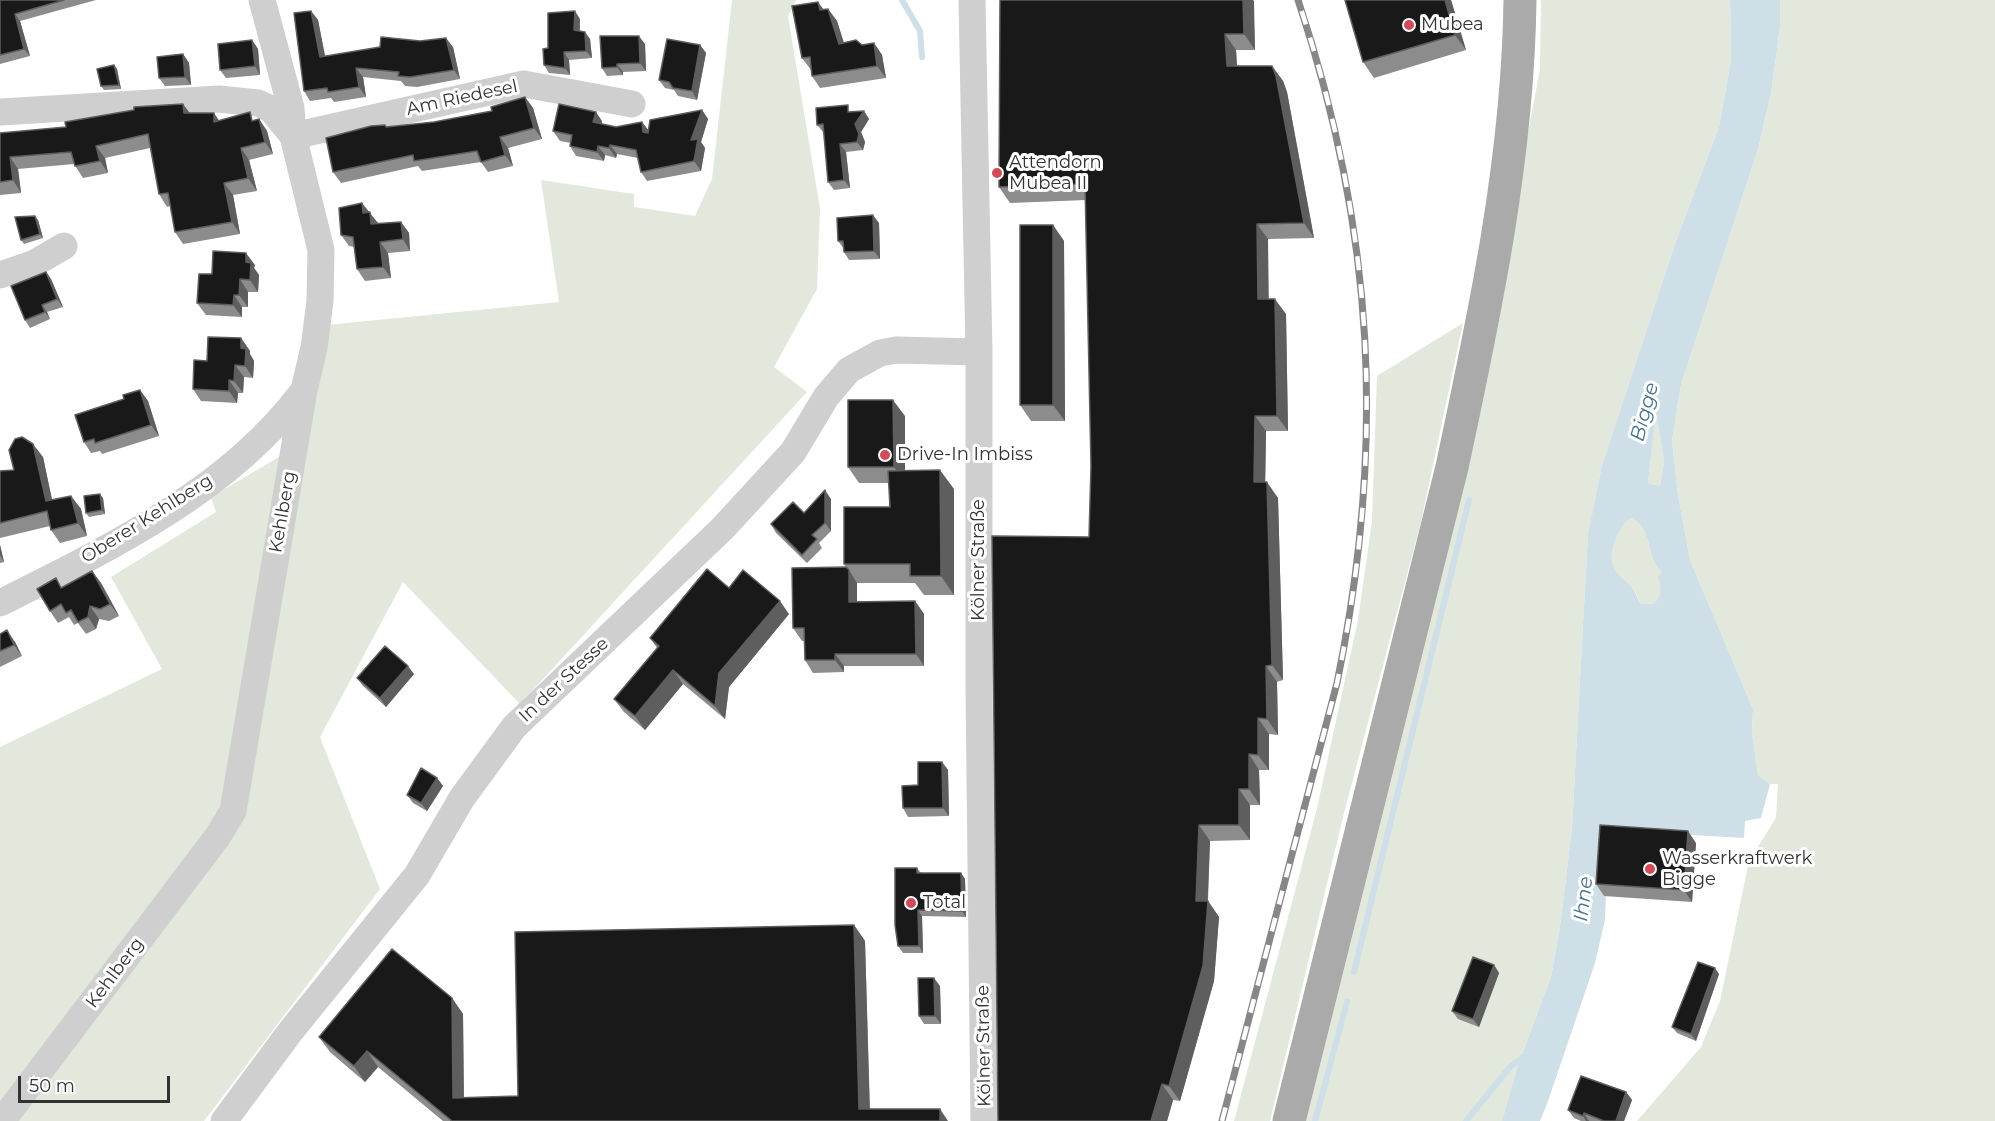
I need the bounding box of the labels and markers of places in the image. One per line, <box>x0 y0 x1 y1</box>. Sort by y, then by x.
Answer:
place label: Mubea <box>1421 14 1484 36</box>
marker: Mubea <box>1402 18 1416 32</box>
place label: Attendorn Mubea II <box>1009 152 1102 195</box>
marker: Attendorn Mubea II <box>990 166 1004 180</box>
place label: Drive-In Imbiss <box>897 444 1033 466</box>
marker: Drive-In Imbiss <box>878 448 892 462</box>
place label: Wasserkraftwerk Bigge <box>1662 848 1812 890</box>
marker: Wasserkraftwerk Bigge <box>1643 862 1657 876</box>
place label: Total <box>923 892 966 914</box>
marker: Total <box>904 896 918 910</box>

